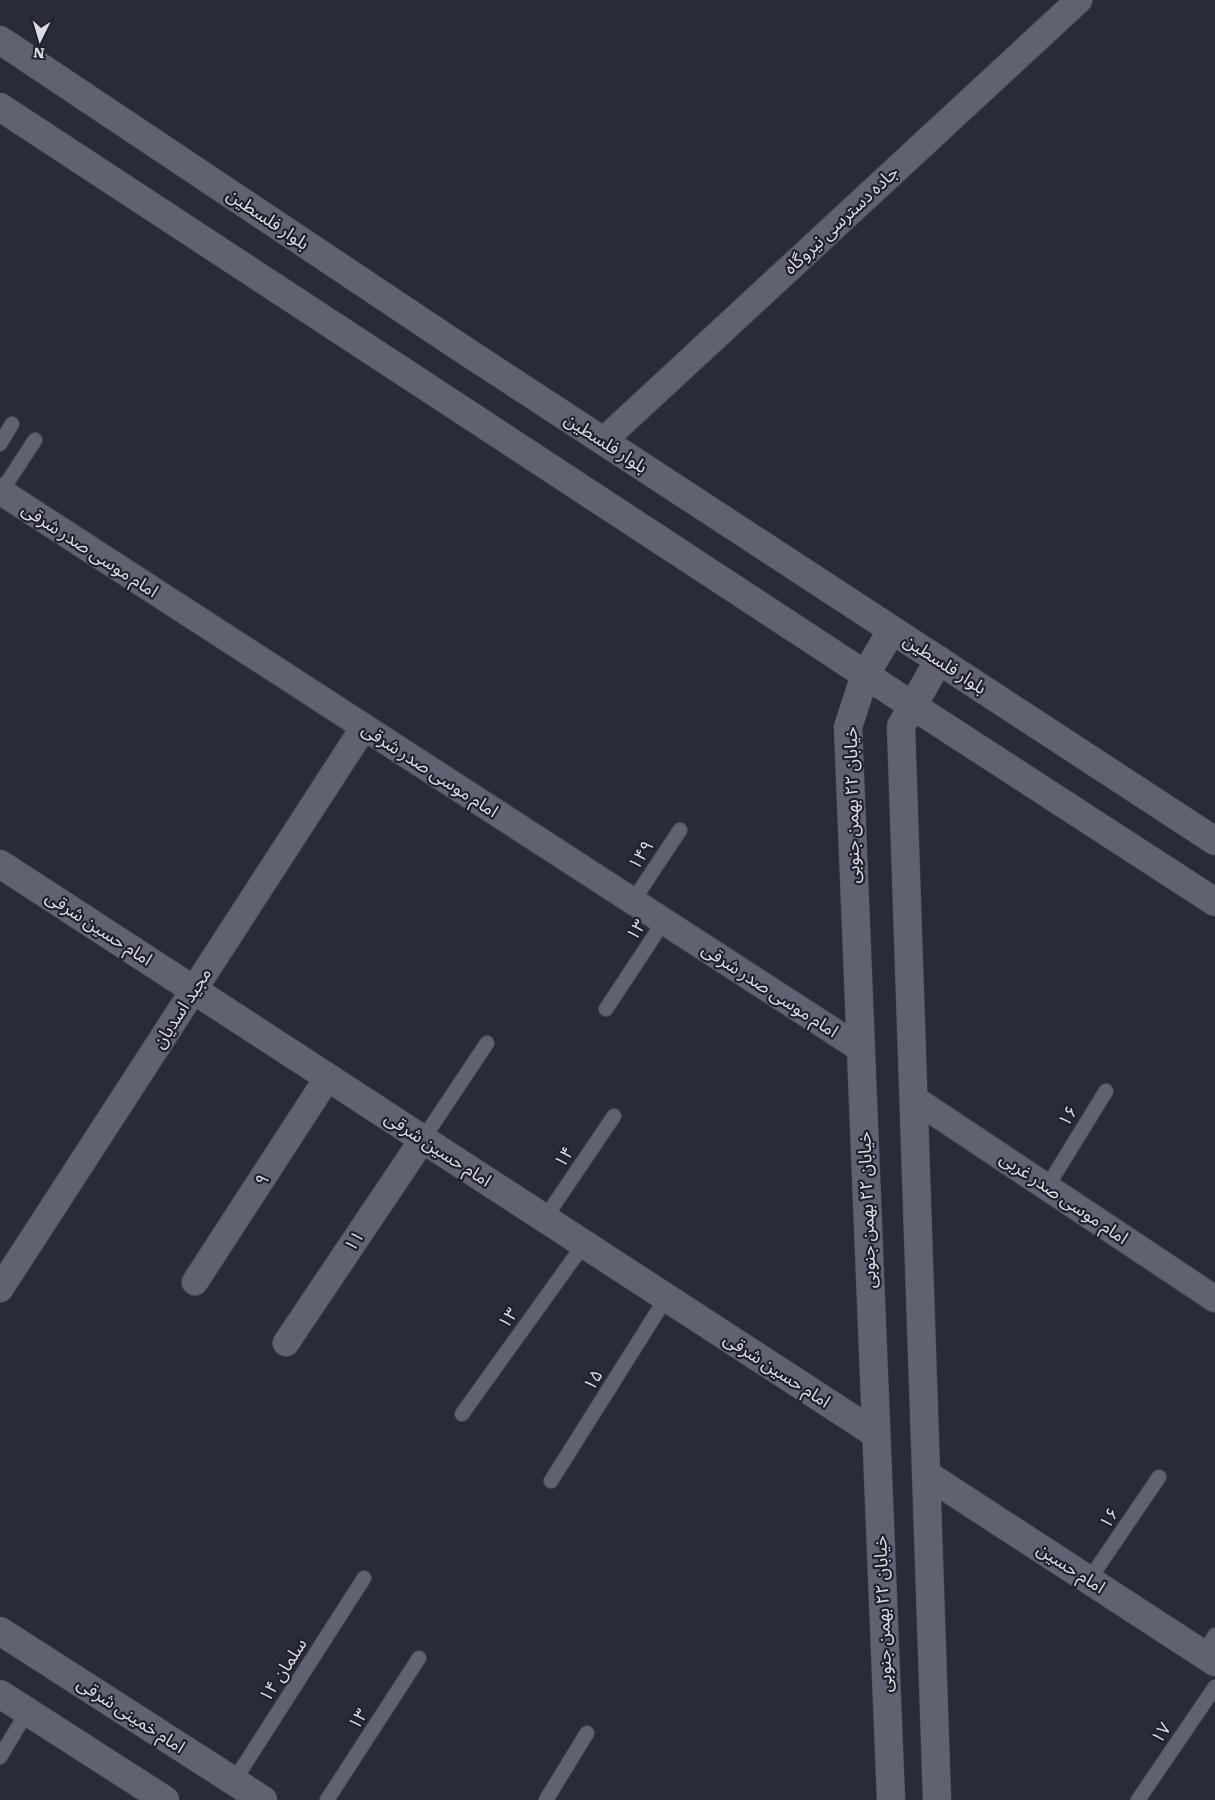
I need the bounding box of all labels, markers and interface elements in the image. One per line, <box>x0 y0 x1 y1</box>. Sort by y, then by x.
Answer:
north arrow <box>15 15 65 65</box>
text: N <box>32 43 46 64</box>
street label: جاده دسترسی نیروگاه <box>776 158 904 280</box>
street label: بلوار فلسطین <box>222 180 316 255</box>
street label: بلوار فلسطین <box>560 405 654 479</box>
street label: امام موسی صدر شرقی <box>16 494 165 605</box>
street label: بلوار فلسطین <box>899 626 993 700</box>
street label: امام موسی صدر شرقی <box>356 714 505 825</box>
street label: خیابان ۲۲ بهمن جنوبی <box>836 726 865 884</box>
street label: ۱۴۹ <box>620 834 659 874</box>
street label: امام حسین شرقی <box>40 882 159 973</box>
street label: ۱۳ <box>618 913 652 945</box>
street label: امام موسی صدر شرقی <box>696 934 845 1045</box>
street label: مجید اسدیان <box>144 961 217 1053</box>
street label: ۱۶ <box>1050 1099 1084 1131</box>
street label: امام حسین شرقی <box>379 1103 498 1194</box>
street label: خیابان ۲۲ بهمن جنوبی <box>849 1131 882 1289</box>
street label: ۱۴ <box>546 1140 580 1172</box>
street label: امام موسی صدر غربی <box>994 1144 1135 1252</box>
street label: ۹ <box>247 1168 275 1191</box>
street label: ۱۱ <box>336 1224 370 1256</box>
street label: ۱۳ <box>490 1301 524 1333</box>
street label: امام حسین شرقی <box>718 1324 837 1415</box>
street label: ۱۵ <box>575 1363 609 1395</box>
street label: ۱۶ <box>1091 1501 1125 1533</box>
street label: امام حسین <box>1031 1534 1111 1601</box>
street label: خیابان ۲۲ بهمن جنوبی <box>865 1535 898 1693</box>
street label: سلمان ۱۴ <box>251 1632 313 1707</box>
street label: امام خمینی شرقی <box>71 1669 191 1761</box>
street label: ۱۳ <box>340 1702 374 1734</box>
street label: ۱۷ <box>1143 1716 1177 1748</box>

